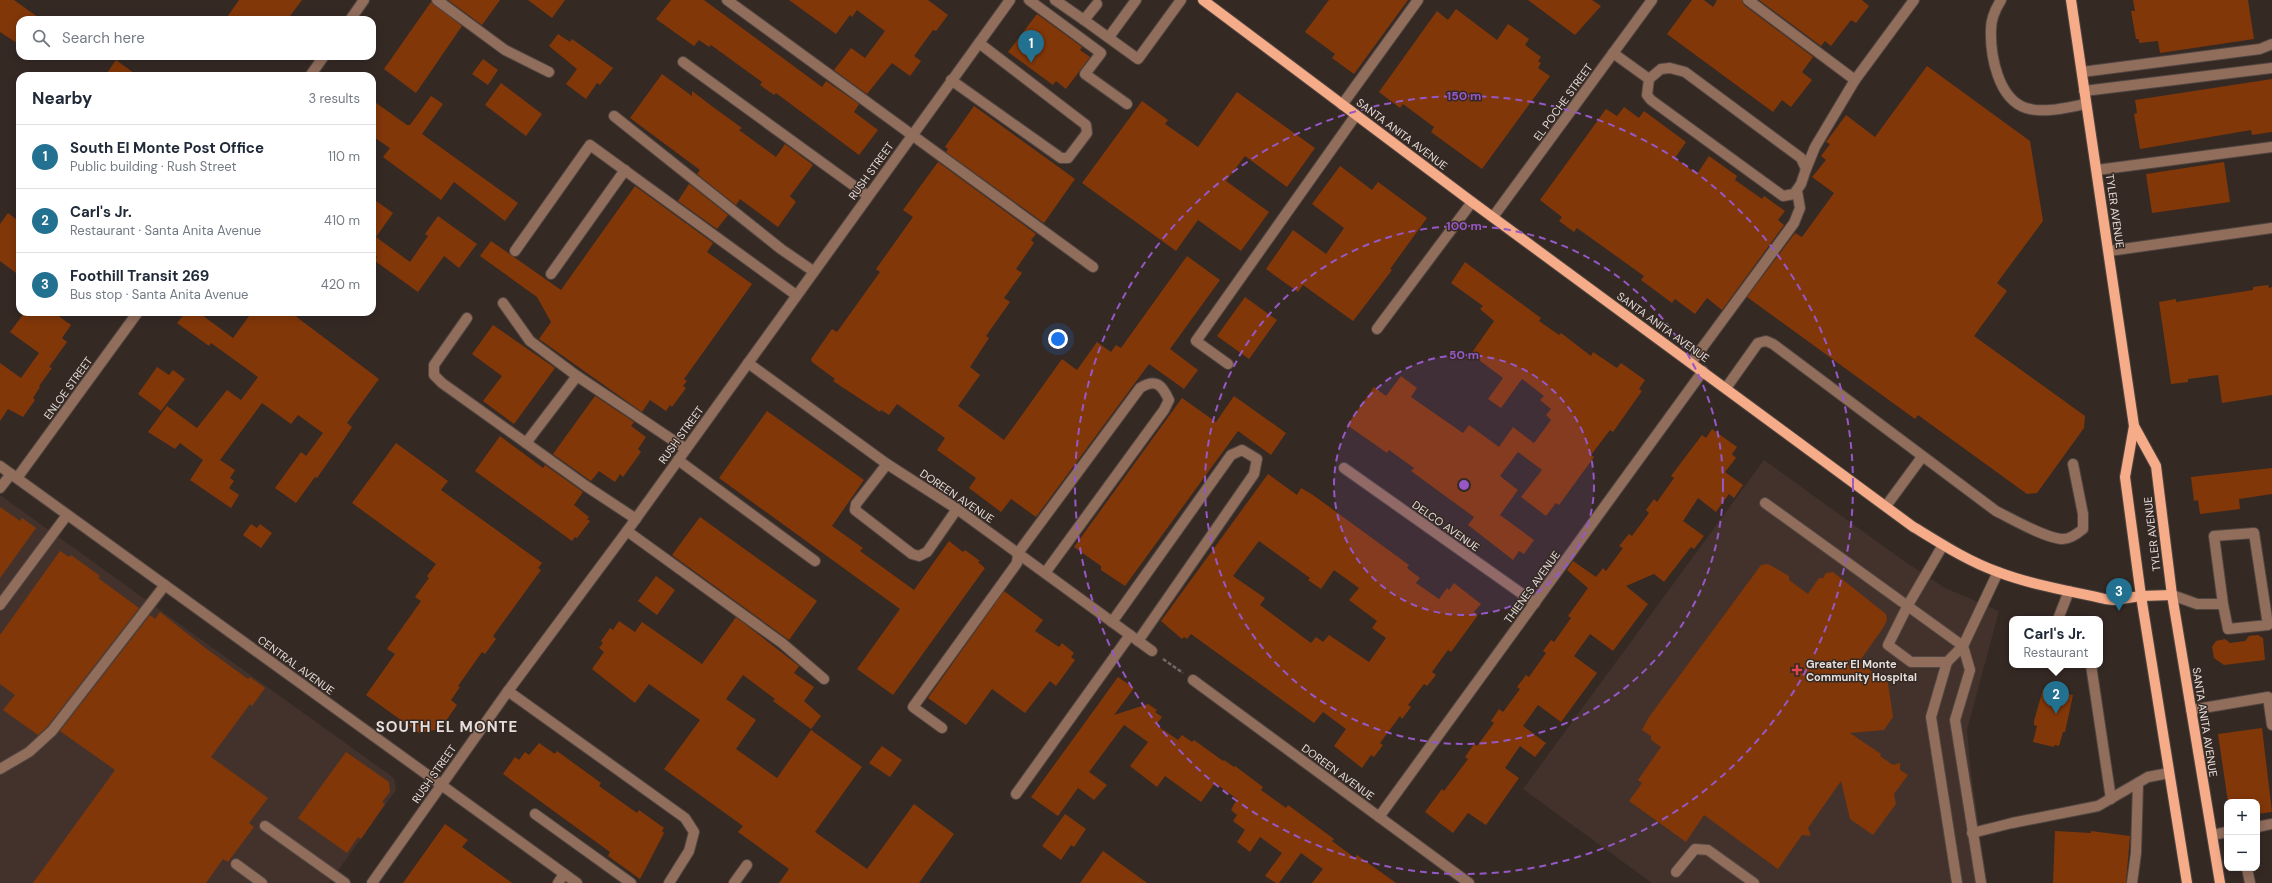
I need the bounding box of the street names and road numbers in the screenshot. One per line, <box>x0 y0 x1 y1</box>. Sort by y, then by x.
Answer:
street label: EL POCHE STREET <box>1530 61 1596 143</box>
street label: SANTA ANITA AVENUE <box>1354 95 1450 173</box>
street label: RUSH STREET <box>845 139 897 203</box>
street label: TYLER AVENUE <box>2103 173 2127 249</box>
street label: SANTA ANITA AVENUE <box>1614 289 1712 365</box>
street label: ENLOE STREET <box>41 354 95 422</box>
street label: RUSH STREET <box>655 403 707 467</box>
street label: DOREEN AVENUE <box>917 466 997 526</box>
street label: TYLER AVENUE <box>2140 496 2164 572</box>
street label: DELCO AVENUE <box>1410 498 1482 554</box>
street label: THIENES AVENUE <box>1501 548 1563 626</box>
street label: CENTRAL AVENUE <box>255 633 337 697</box>
street label: SANTA ANITA AVENUE <box>2189 666 2221 778</box>
street label: DOREEN AVENUE <box>1299 741 1377 803</box>
street label: RUSH STREET <box>409 742 459 806</box>

